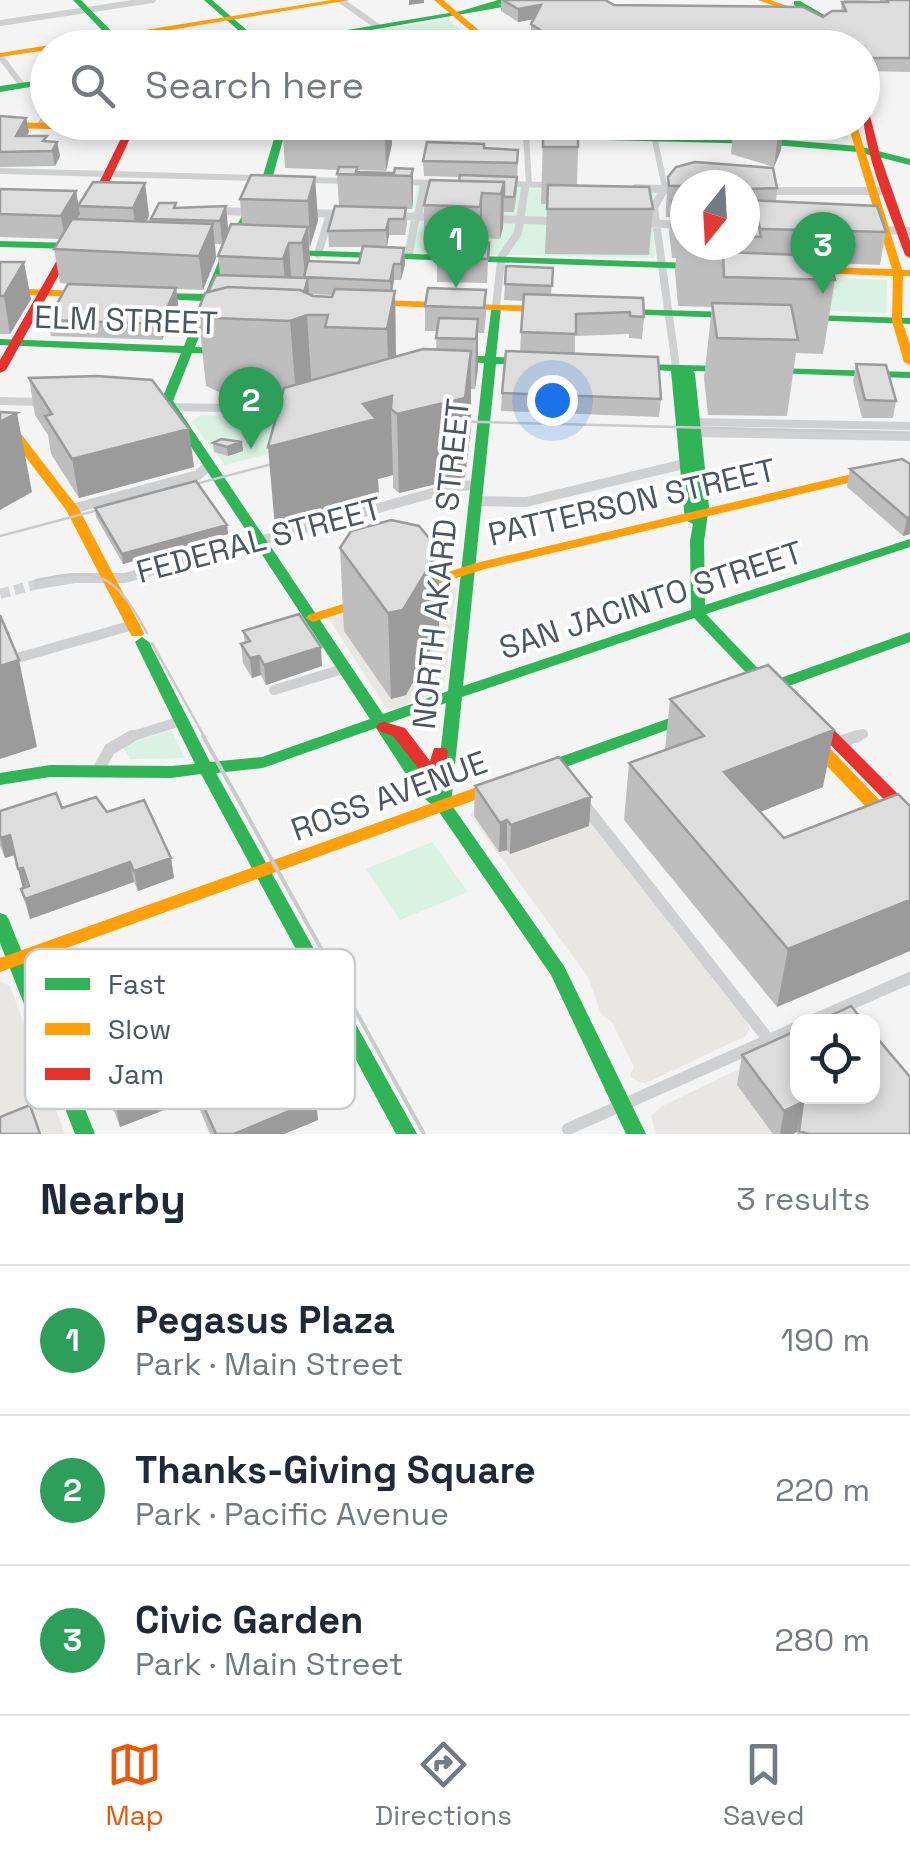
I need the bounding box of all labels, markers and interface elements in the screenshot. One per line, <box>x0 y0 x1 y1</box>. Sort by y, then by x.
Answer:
search box <box>30 30 880 140</box>
icon: search <box>65 58 120 113</box>
text: Search here <box>145 61 364 109</box>
north arrow <box>670 170 760 260</box>
pin: 1 <box>424 206 488 288</box>
pin: 3 <box>790 212 856 294</box>
street label: ELM STREET <box>33 297 219 343</box>
pin: 2 <box>218 366 284 449</box>
your location <box>527 375 578 426</box>
street label: NORTH AKARD STREET <box>404 397 478 731</box>
street label: PATTERSON STREET <box>484 449 780 555</box>
street label: FEDERAL STREET <box>132 488 386 592</box>
street label: SAN JACINTO STREET <box>494 532 808 668</box>
street label: ROSS AVENUE <box>286 742 492 850</box>
legend <box>25 949 355 1109</box>
text: Fast <box>108 966 166 1002</box>
text: Slow <box>108 1011 171 1047</box>
map controls <box>790 1014 880 1104</box>
button: locate <box>790 1014 880 1104</box>
text: Jam <box>108 1056 164 1092</box>
text: Nearby <box>40 1173 186 1226</box>
text: 3 results <box>736 1179 870 1219</box>
text: Pegasus Plaza <box>135 1296 395 1344</box>
text: 1 <box>65 1320 80 1360</box>
text: 190 m <box>781 1320 870 1360</box>
text: Park · Main Street <box>135 1344 404 1384</box>
text: Thanks-Giving Square <box>135 1446 536 1494</box>
text: 2 <box>63 1470 82 1510</box>
text: 220 m <box>775 1470 870 1510</box>
text: Park · Pacific Avenue <box>135 1494 449 1534</box>
text: Civic Garden <box>135 1596 364 1644</box>
text: 3 <box>63 1620 82 1660</box>
text: 280 m <box>775 1620 870 1660</box>
text: Park · Main Street <box>135 1644 404 1684</box>
tab: Map <box>105 1737 164 1833</box>
tab: Directions <box>375 1737 512 1833</box>
tab: Saved <box>723 1737 805 1833</box>

